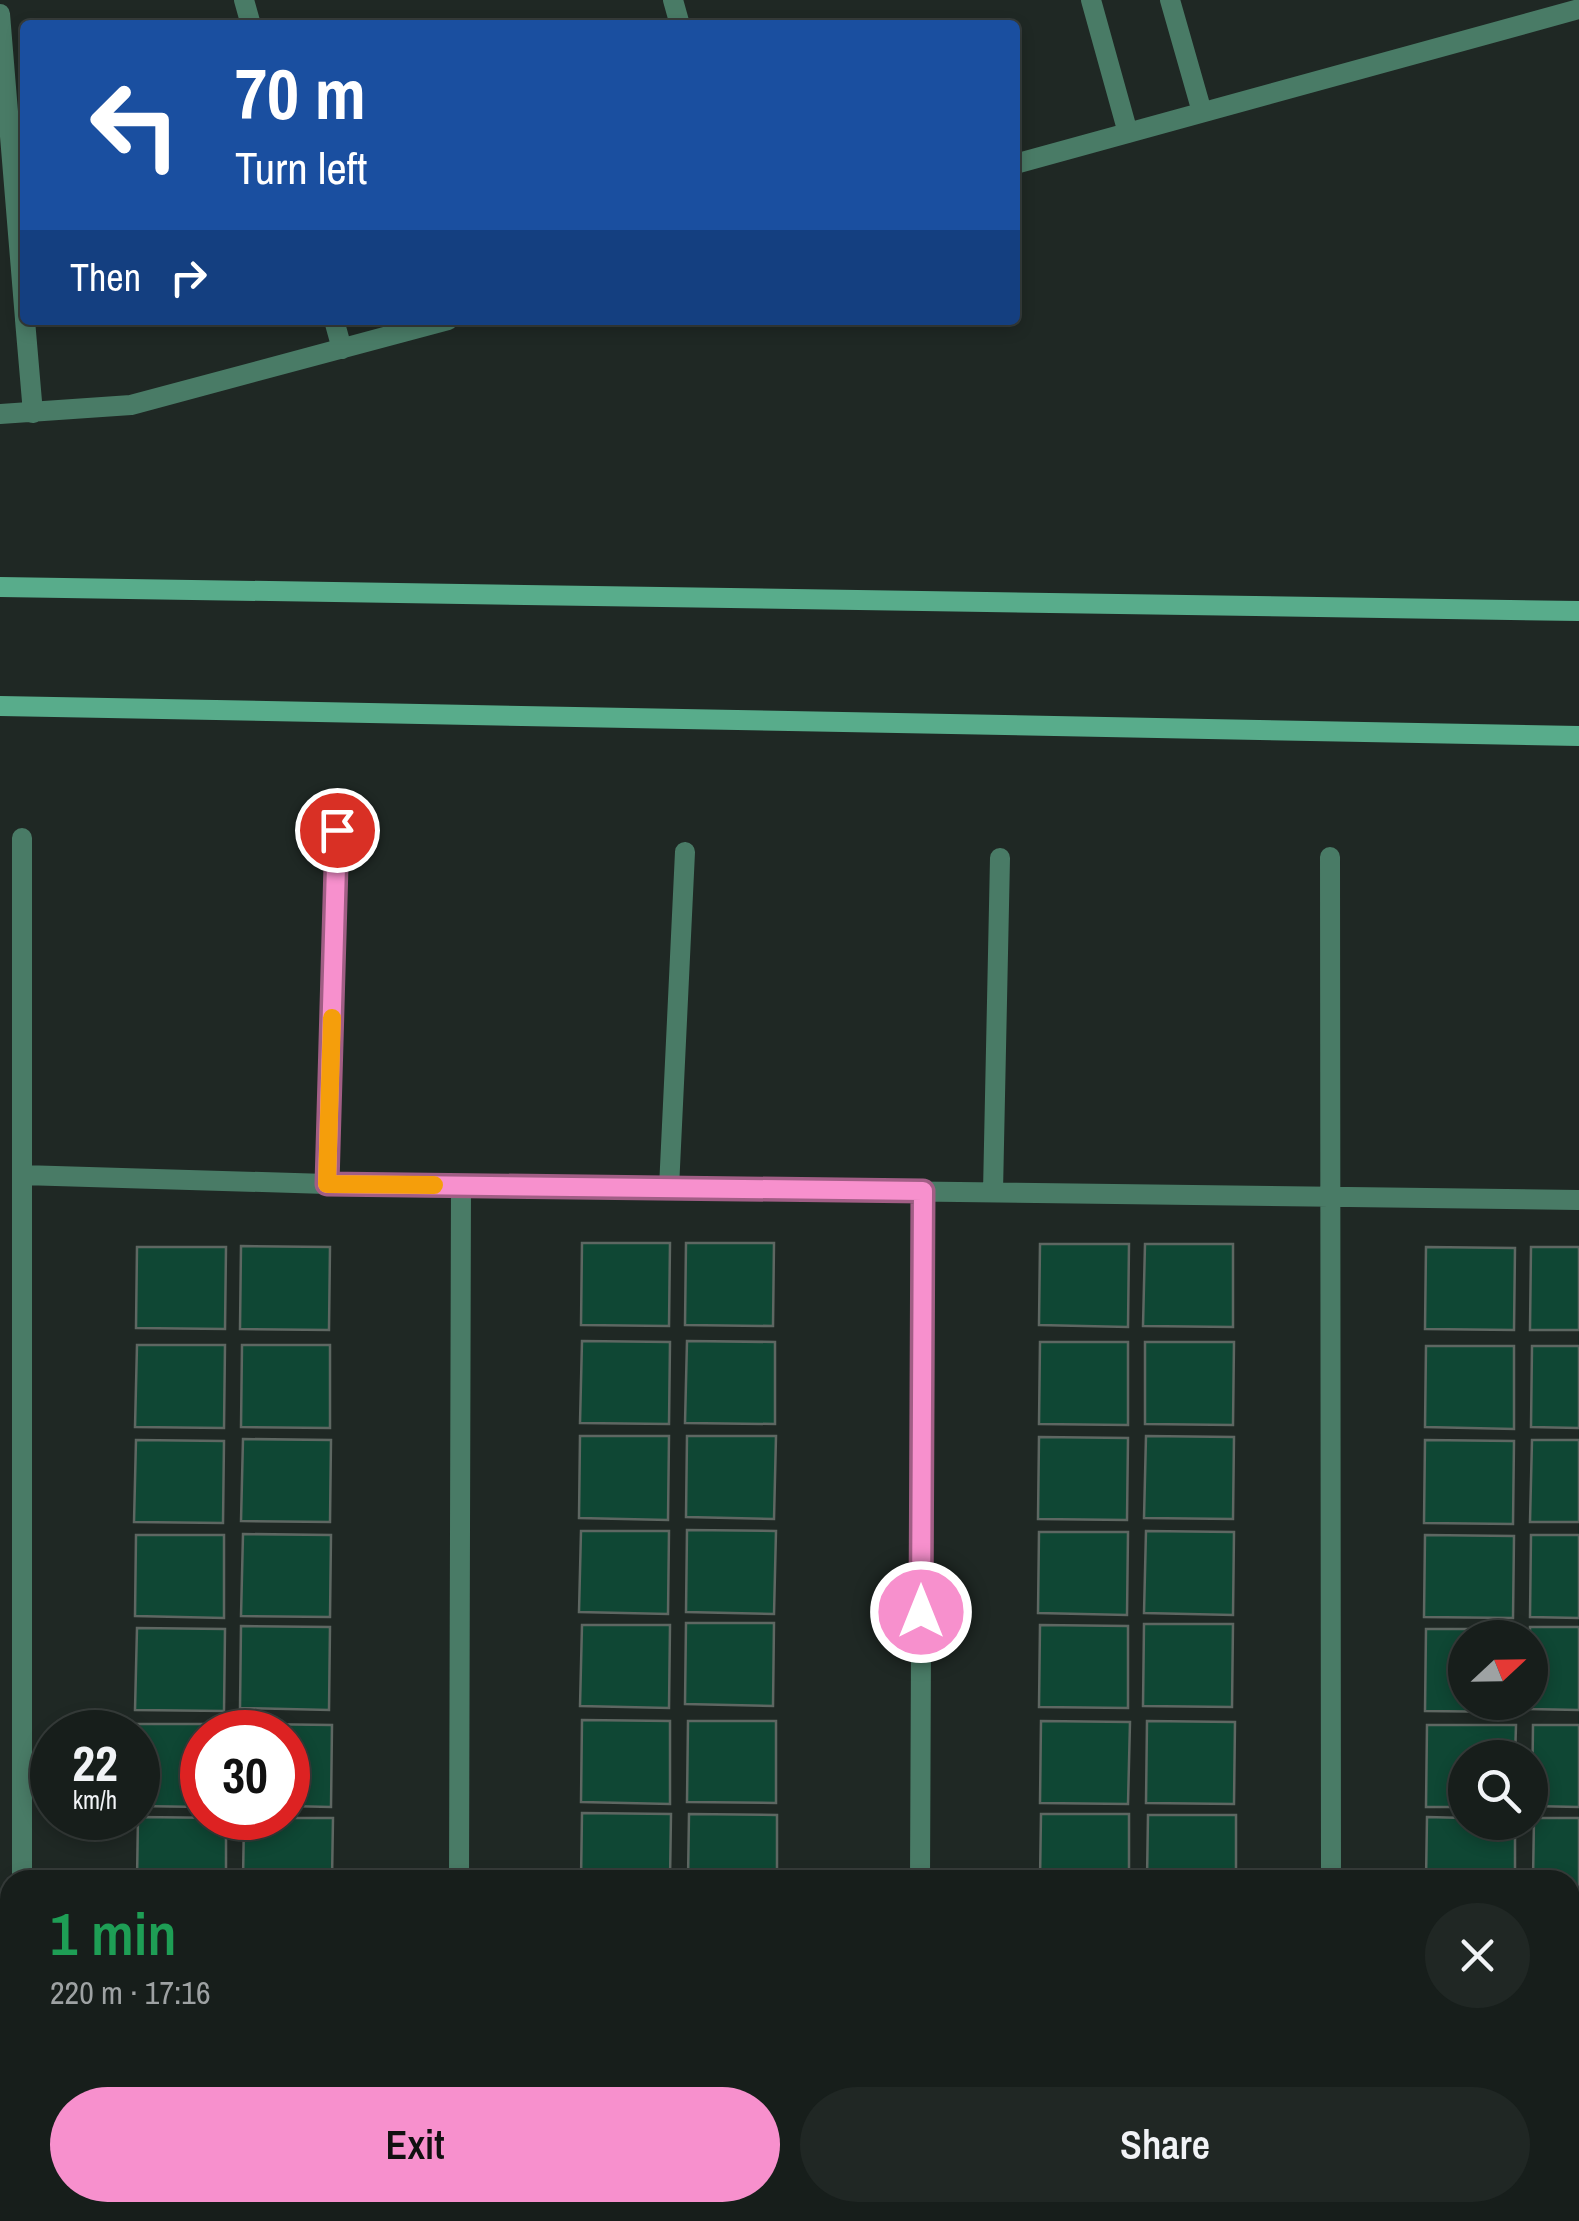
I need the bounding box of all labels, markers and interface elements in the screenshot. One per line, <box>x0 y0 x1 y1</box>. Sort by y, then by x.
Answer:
text: 70 m <box>235 47 366 141</box>
icon: left <box>70 60 200 190</box>
text: Turn left <box>235 137 367 198</box>
icon: right <box>161 250 216 305</box>
text: Then <box>70 252 141 303</box>
pin <box>295 788 380 873</box>
icon: arrive <box>310 803 365 858</box>
position arrow <box>869 1560 973 1664</box>
north arrow <box>1448 1620 1548 1720</box>
map controls <box>1448 1620 1548 1840</box>
speed limit sign: 30 <box>180 1710 310 1840</box>
text: 22 <box>72 1729 118 1797</box>
button: search <box>1448 1740 1548 1840</box>
text: km/h <box>73 1783 117 1817</box>
text: 1 min <box>50 1893 177 1974</box>
button: close <box>1425 1903 1530 2008</box>
text: 220 m · 17:16 <box>50 1971 210 2014</box>
button: Exit <box>50 2087 780 2202</box>
button: Share <box>800 2087 1530 2202</box>

